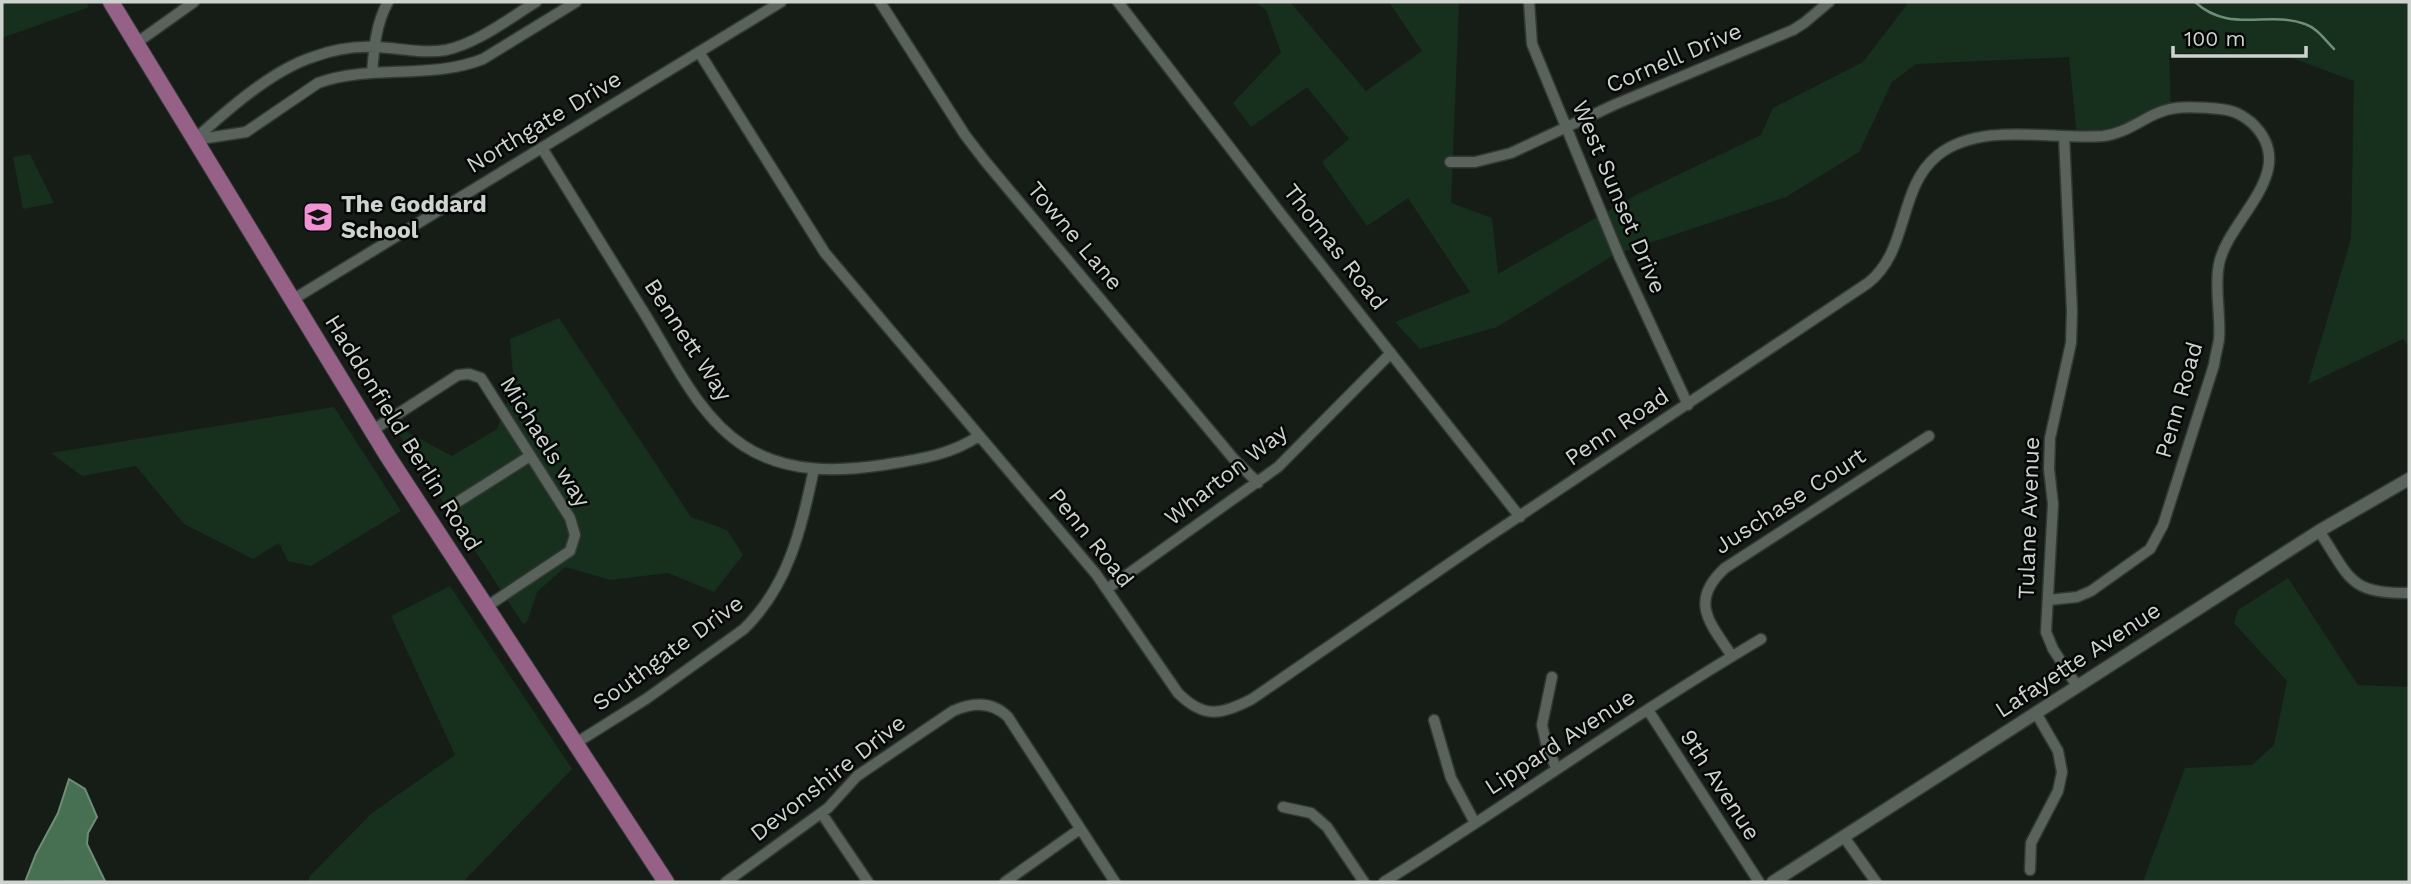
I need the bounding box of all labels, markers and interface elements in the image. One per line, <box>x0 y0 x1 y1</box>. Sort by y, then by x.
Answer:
scale bar <box>2173 14 2306 58</box>
street label: Cornell Drive <box>1602 17 1746 99</box>
text: 100 m <box>2184 26 2246 51</box>
street label: Northgate Drive <box>462 65 626 179</box>
street label: West Sunset Drive <box>1566 96 1672 298</box>
street label: Towne Lane <box>1022 176 1128 296</box>
street label: Thomas Road <box>1277 179 1393 315</box>
place label: The Goddard School <box>341 191 487 244</box>
school or university icon: The Goddard School <box>301 200 335 234</box>
street label: Bennett Way <box>639 274 738 406</box>
street label: Haddonfield Berlin Road <box>319 310 487 556</box>
street label: Penn Road <box>2150 339 2208 461</box>
street label: Michaels way <box>494 372 596 512</box>
street label: Penn Road <box>1560 382 1674 472</box>
street label: Wharton Way <box>1159 419 1293 531</box>
street label: Tulane Avenue <box>2013 436 2045 600</box>
street label: Juschase Court <box>1709 442 1871 560</box>
street label: Penn Road <box>1043 483 1139 593</box>
street label: Southgate Drive <box>588 589 748 717</box>
street label: Lafayette Avenue <box>1990 597 2166 723</box>
street label: Lippard Avenue <box>1480 683 1640 801</box>
street label: Devonshire Drive <box>745 709 911 847</box>
street label: 9th Avenue <box>1674 725 1766 845</box>

